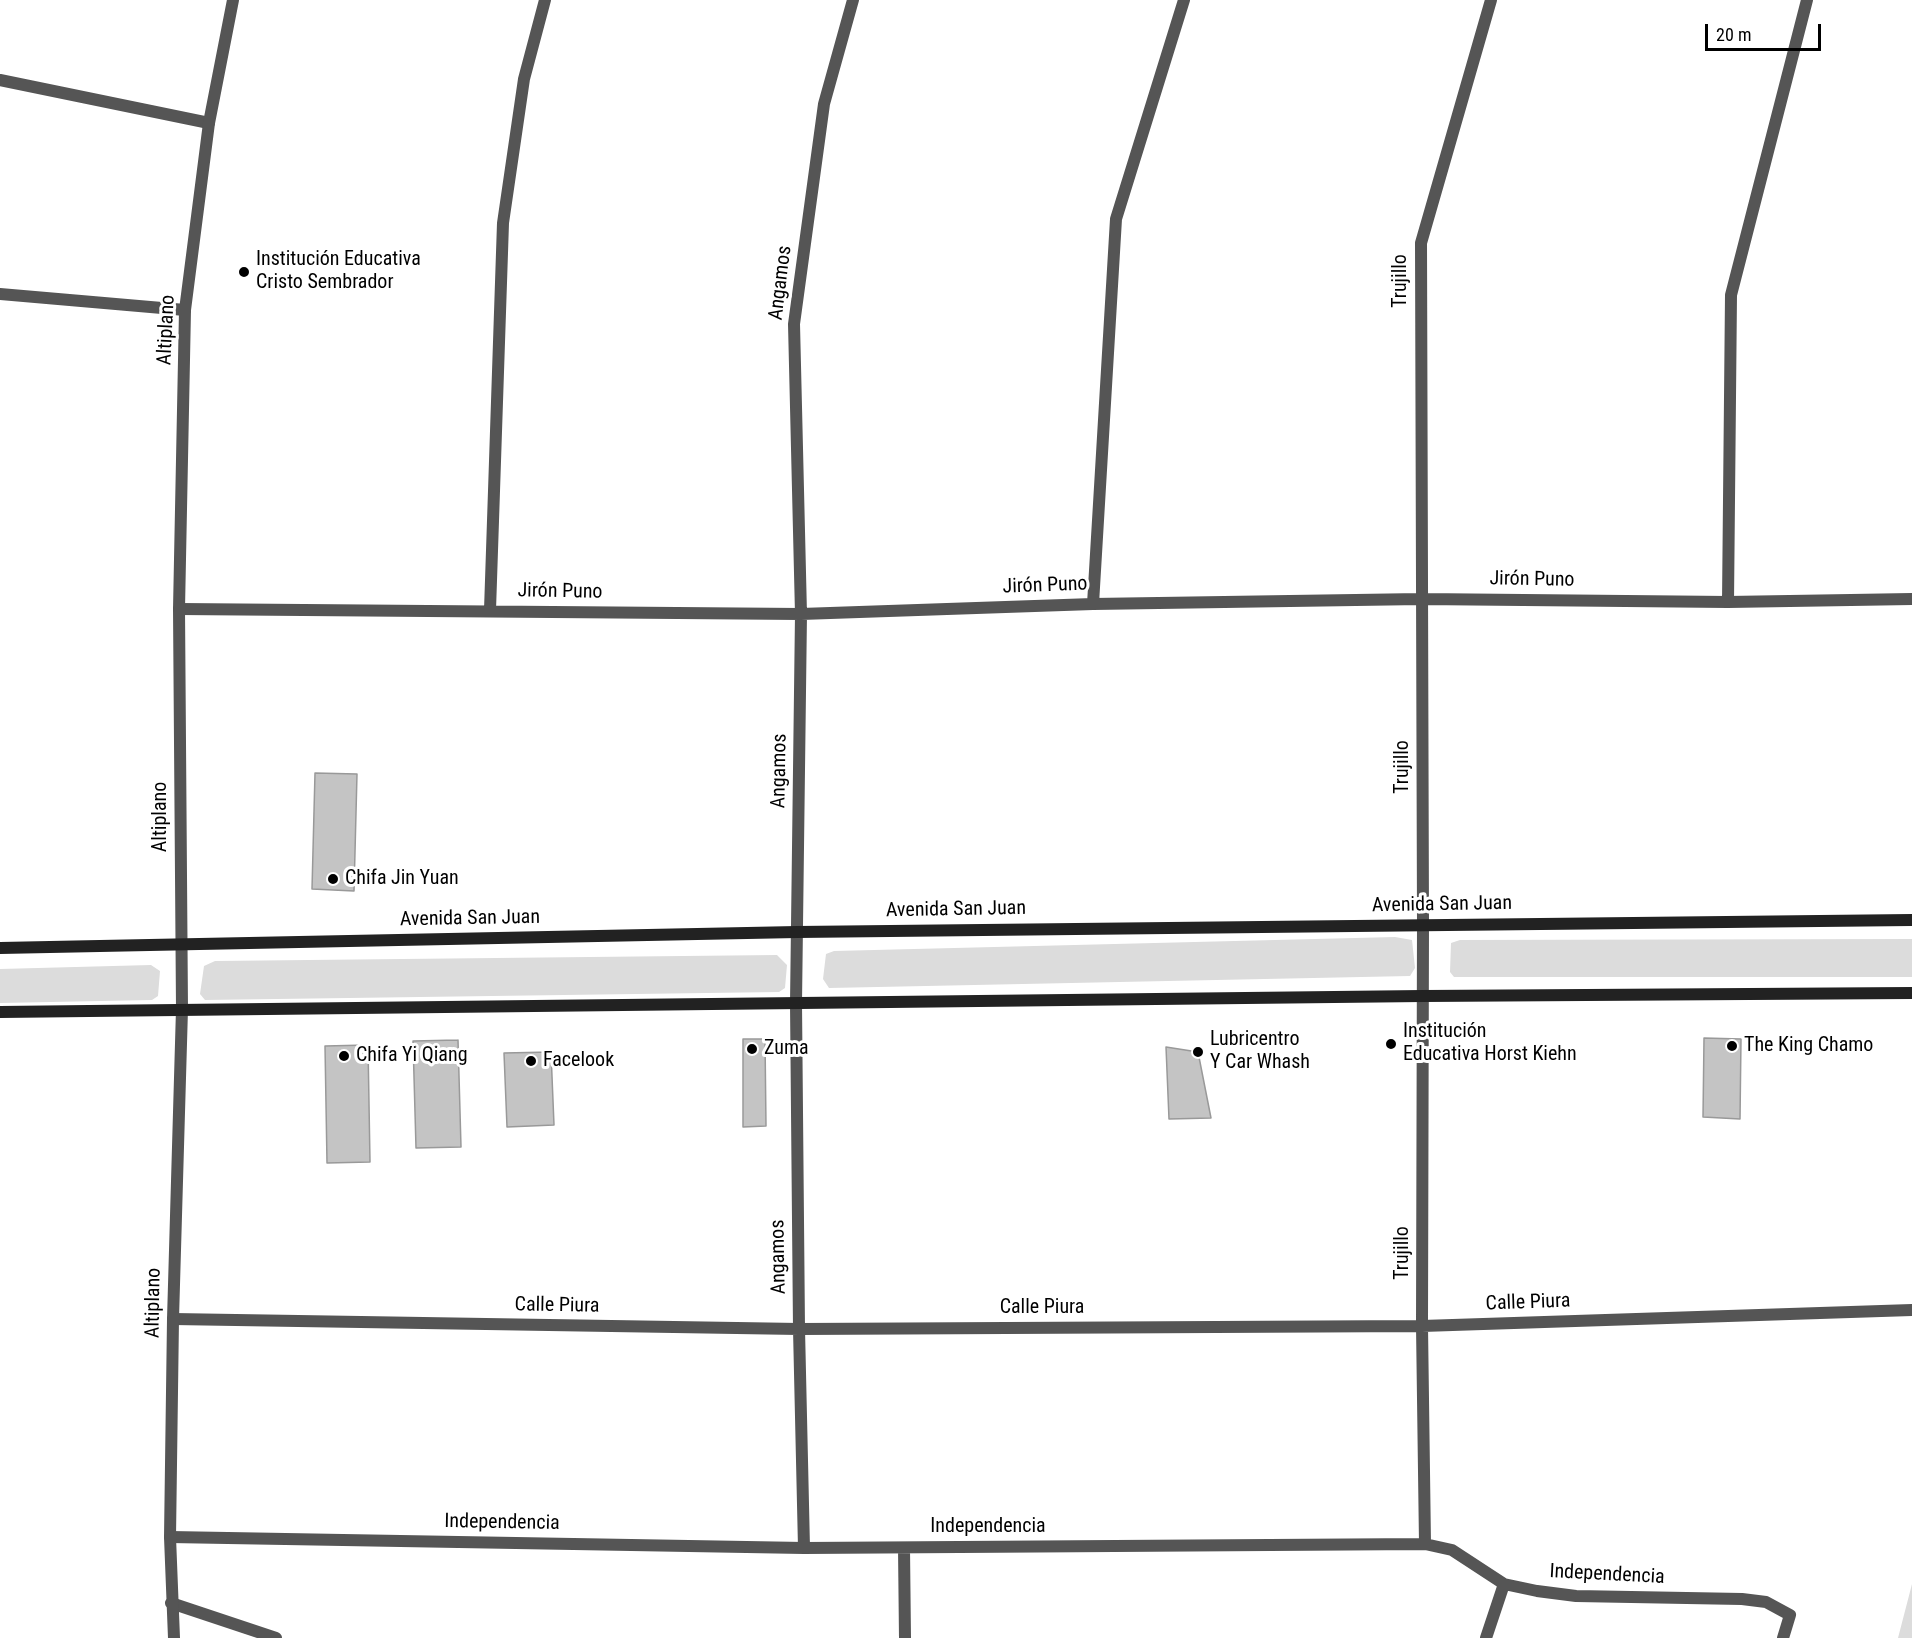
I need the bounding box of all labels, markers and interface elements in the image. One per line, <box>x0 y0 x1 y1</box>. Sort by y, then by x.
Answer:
scale bar <box>1708 12 1824 50</box>
text: 20 m <box>1716 24 1751 45</box>
street label: Angamos <box>765 244 797 322</box>
place label: Institución Educativa Cristo Sembrador <box>256 248 421 295</box>
street label: Trujillo <box>1389 254 1413 308</box>
marker: Institución Educativa Cristo Sembrador <box>237 265 251 279</box>
street label: Altiplano <box>153 294 181 366</box>
street label: Jirón Puno <box>1489 567 1575 593</box>
street label: Jirón Puno <box>1002 573 1088 599</box>
street label: Jirón Puno <box>517 579 603 605</box>
street label: Angamos <box>767 733 793 809</box>
street label: Trujillo <box>1391 740 1415 794</box>
street label: Altiplano <box>149 782 173 852</box>
place label: Chifa Jin Yuan <box>345 867 459 891</box>
marker: Chifa Jin Yuan <box>326 872 340 886</box>
street label: Avenida San Juan <box>1372 892 1512 918</box>
street label: Avenida San Juan <box>886 897 1026 923</box>
street label: Avenida San Juan <box>400 906 540 932</box>
place label: Institución Educativa Horst Kiehn <box>1403 1020 1577 1067</box>
place label: Lubricentro Y Car Whash <box>1210 1028 1310 1075</box>
place label: The King Chamo <box>1744 1034 1873 1058</box>
place label: Zuma <box>764 1037 809 1061</box>
marker: Institución Educativa Horst Kiehn <box>1384 1037 1398 1051</box>
marker: The King Chamo <box>1725 1039 1739 1053</box>
marker: Zuma <box>745 1042 759 1056</box>
place label: Chifa Yi Qiang <box>356 1044 468 1068</box>
marker: Lubricentro Y Car Whash <box>1191 1045 1205 1059</box>
marker: Chifa Yi Qiang <box>337 1049 351 1063</box>
place label: Facelook <box>543 1049 614 1073</box>
marker: Facelook <box>524 1054 538 1068</box>
street label: Angamos <box>766 1219 792 1295</box>
street label: Trujillo <box>1391 1226 1415 1280</box>
street label: Altiplano <box>141 1268 167 1338</box>
street label: Calle Piura <box>1485 1290 1571 1316</box>
street label: Calle Piura <box>514 1293 600 1319</box>
street label: Calle Piura <box>1000 1296 1084 1320</box>
street label: Independencia <box>444 1510 560 1536</box>
street label: Independencia <box>930 1515 1046 1539</box>
street label: Independencia <box>1549 1560 1665 1590</box>

